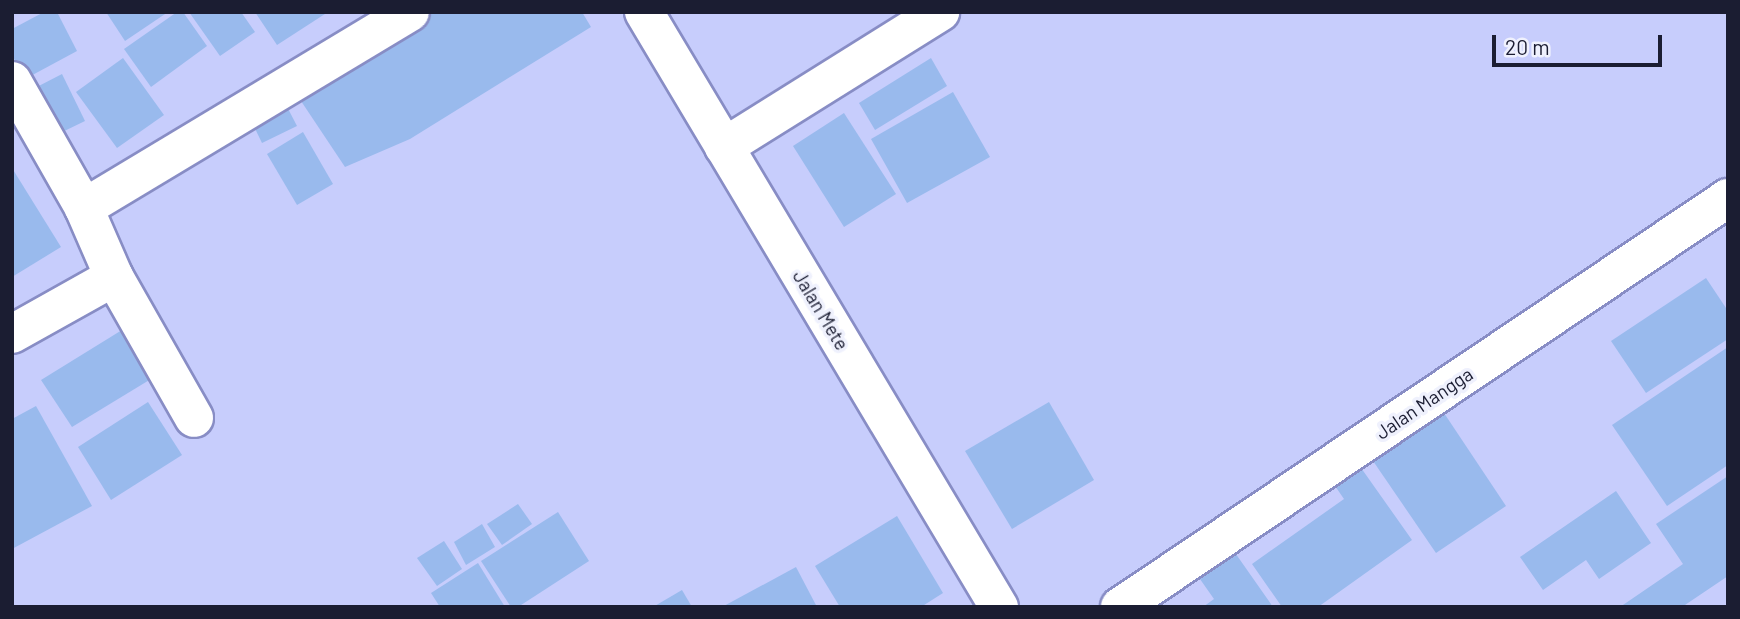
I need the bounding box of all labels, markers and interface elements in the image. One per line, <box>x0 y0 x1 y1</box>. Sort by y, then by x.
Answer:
scale bar <box>1495 21 1665 65</box>
text: 20 m <box>1505 34 1550 59</box>
street label: Jalan Mete <box>788 266 854 354</box>
street label: Jalan Mangga <box>1371 362 1477 444</box>

